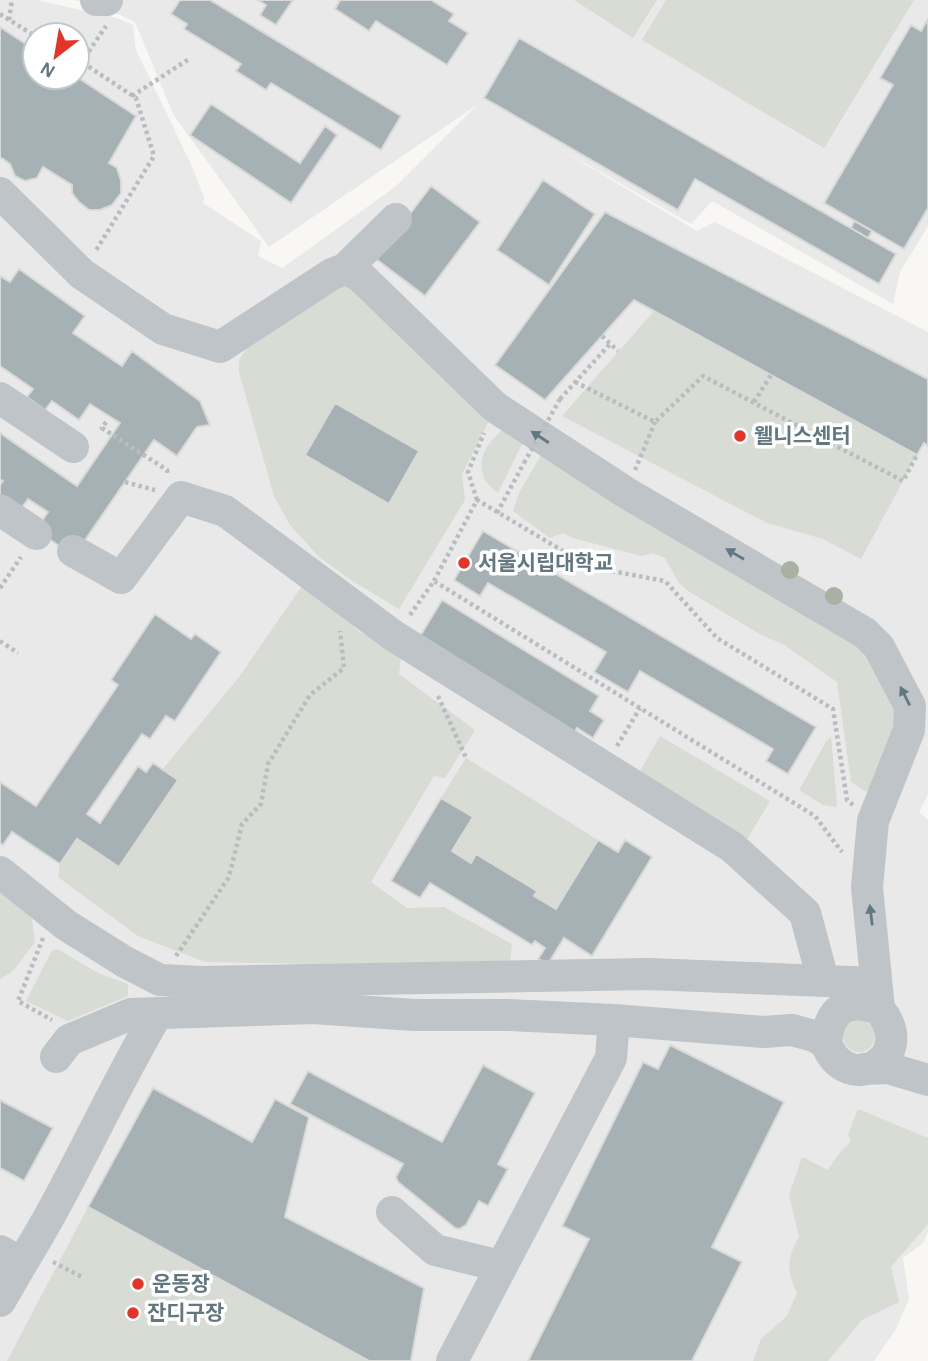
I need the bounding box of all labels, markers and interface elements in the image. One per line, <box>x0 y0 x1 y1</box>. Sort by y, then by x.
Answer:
north arrow <box>21 21 91 91</box>
text: N <box>37 58 59 81</box>
place label: 웰니스센터 <box>754 425 851 447</box>
marker: 웰니스센터 <box>732 428 748 444</box>
one-way arrow <box>530 430 550 443</box>
one-way arrow <box>725 548 744 561</box>
place label: 서울시립대학교 <box>478 552 613 574</box>
marker: 서울시립대학교 <box>456 555 472 571</box>
one-way arrow <box>899 686 910 706</box>
one-way arrow <box>865 904 876 926</box>
place label: 운동장 <box>152 1273 210 1295</box>
marker: 운동장 <box>130 1276 146 1292</box>
place label: 잔디구장 <box>147 1302 224 1324</box>
marker: 잔디구장 <box>125 1305 141 1321</box>

